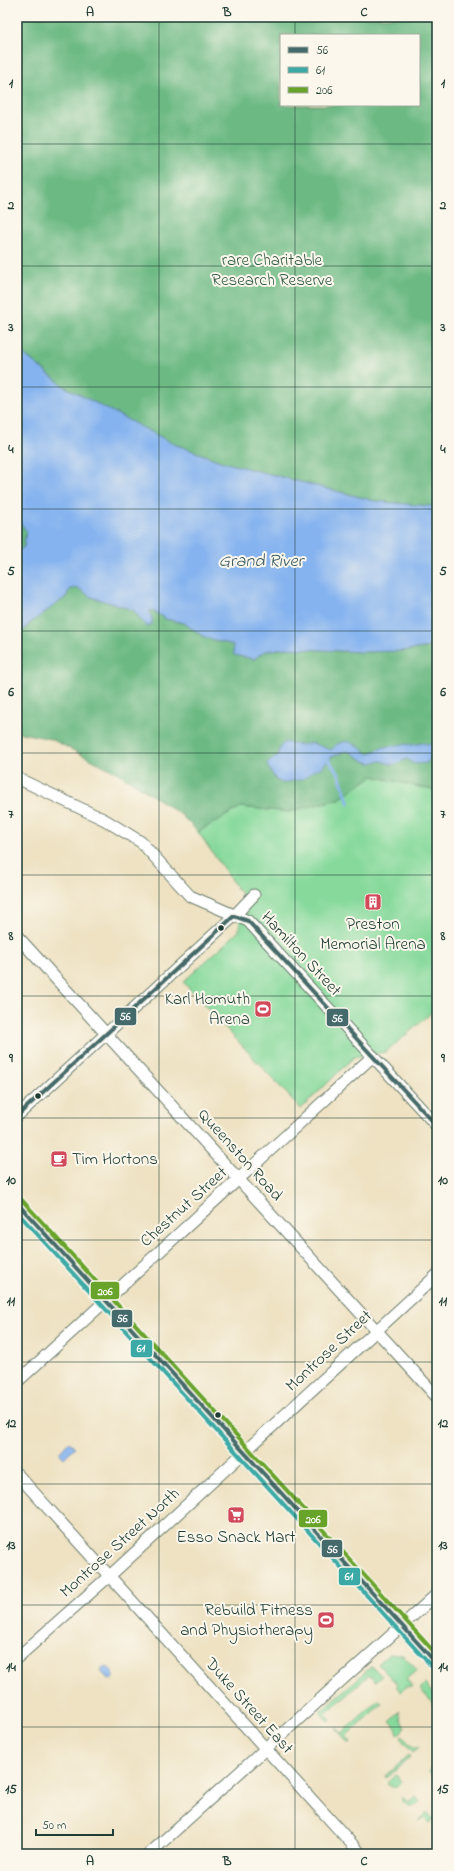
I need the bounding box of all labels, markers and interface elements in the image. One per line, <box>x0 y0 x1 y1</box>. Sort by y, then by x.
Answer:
text: A <box>86 3 94 22</box>
text: B <box>222 3 232 22</box>
text: C <box>360 3 368 22</box>
legend <box>280 34 420 106</box>
text: 56 <box>316 42 329 60</box>
text: 61 <box>316 62 325 80</box>
text: 1 <box>9 74 14 93</box>
text: 1 <box>441 74 446 93</box>
text: 206 <box>316 82 333 100</box>
text: 2 <box>7 196 15 215</box>
text: 2 <box>439 196 447 215</box>
park label: rare Charitable Research Reserve <box>212 248 333 293</box>
text: 3 <box>7 318 14 337</box>
text: 3 <box>439 318 446 337</box>
text: 4 <box>7 440 14 459</box>
text: 4 <box>439 440 446 459</box>
water label: Grand River <box>219 549 306 575</box>
text: 5 <box>7 562 15 581</box>
text: 5 <box>439 562 447 581</box>
text: 6 <box>7 683 14 702</box>
text: 6 <box>439 683 446 702</box>
text: 7 <box>8 805 14 824</box>
text: 7 <box>440 805 446 824</box>
building icon: Preston Memorial Arena <box>363 892 383 912</box>
street label: Hamilton Street <box>255 906 347 1002</box>
place label: Preston Memorial Arena <box>320 912 426 957</box>
unlabelled marker <box>216 923 226 933</box>
text: 8 <box>8 927 14 946</box>
text: 8 <box>440 927 446 946</box>
place label: Karl Homuth Arena <box>165 987 250 1032</box>
sports icon: Karl Homuth Arena <box>253 999 273 1019</box>
line badge: 56 <box>114 1007 137 1026</box>
line badge: 56 <box>326 1008 349 1027</box>
text: 56 <box>119 1009 131 1025</box>
text: 56 <box>331 1011 343 1027</box>
text: 9 <box>8 1049 14 1068</box>
text: 9 <box>440 1049 446 1068</box>
unlabelled marker <box>33 1091 43 1101</box>
street label: Queenston Road <box>192 1103 289 1207</box>
place label: Tim Hortons <box>72 1147 158 1172</box>
cafe icon: Tim Hortons <box>49 1149 69 1169</box>
street label: Chestnut Street <box>135 1161 234 1253</box>
text: 10 <box>6 1171 16 1190</box>
text: 10 <box>438 1171 448 1190</box>
line badge: 206 <box>90 1281 120 1300</box>
text: 206 <box>96 1284 113 1300</box>
text: 11 <box>7 1292 16 1311</box>
text: 11 <box>439 1292 448 1311</box>
street label: Montrose Street <box>280 1304 378 1398</box>
line badge: 56 <box>111 1309 133 1328</box>
text: 56 <box>116 1311 128 1327</box>
line badge: 61 <box>130 1339 153 1358</box>
text: 61 <box>136 1341 146 1357</box>
unlabelled marker <box>213 1410 223 1420</box>
text: 12 <box>6 1414 17 1433</box>
text: 12 <box>438 1414 449 1433</box>
street label: Montrose Street North <box>54 1482 186 1604</box>
supermarket icon: Esso Snack Mart <box>226 1505 246 1525</box>
line badge: 206 <box>298 1509 328 1528</box>
text: 206 <box>304 1512 321 1528</box>
place label: Esso Snack Mart <box>177 1525 296 1550</box>
text: 13 <box>6 1536 16 1555</box>
text: 13 <box>438 1536 448 1555</box>
line badge: 56 <box>321 1539 343 1558</box>
text: 56 <box>326 1542 338 1558</box>
line badge: 61 <box>338 1567 361 1586</box>
text: 61 <box>344 1569 354 1585</box>
place label: Rebuild Fitness and Physiotherapy <box>180 1598 313 1644</box>
sports icon: Rebuild Fitness and Physiotherapy <box>316 1610 336 1630</box>
street label: Duke Street East <box>198 1651 299 1760</box>
text: 14 <box>6 1658 16 1677</box>
text: 14 <box>438 1658 448 1677</box>
text: 15 <box>5 1780 17 1799</box>
text: 15 <box>437 1780 449 1799</box>
scale bar <box>36 1811 113 1837</box>
text: 50 m <box>42 1817 66 1835</box>
text: A <box>86 1852 94 1871</box>
text: B <box>222 1852 232 1871</box>
text: C <box>360 1852 368 1871</box>

